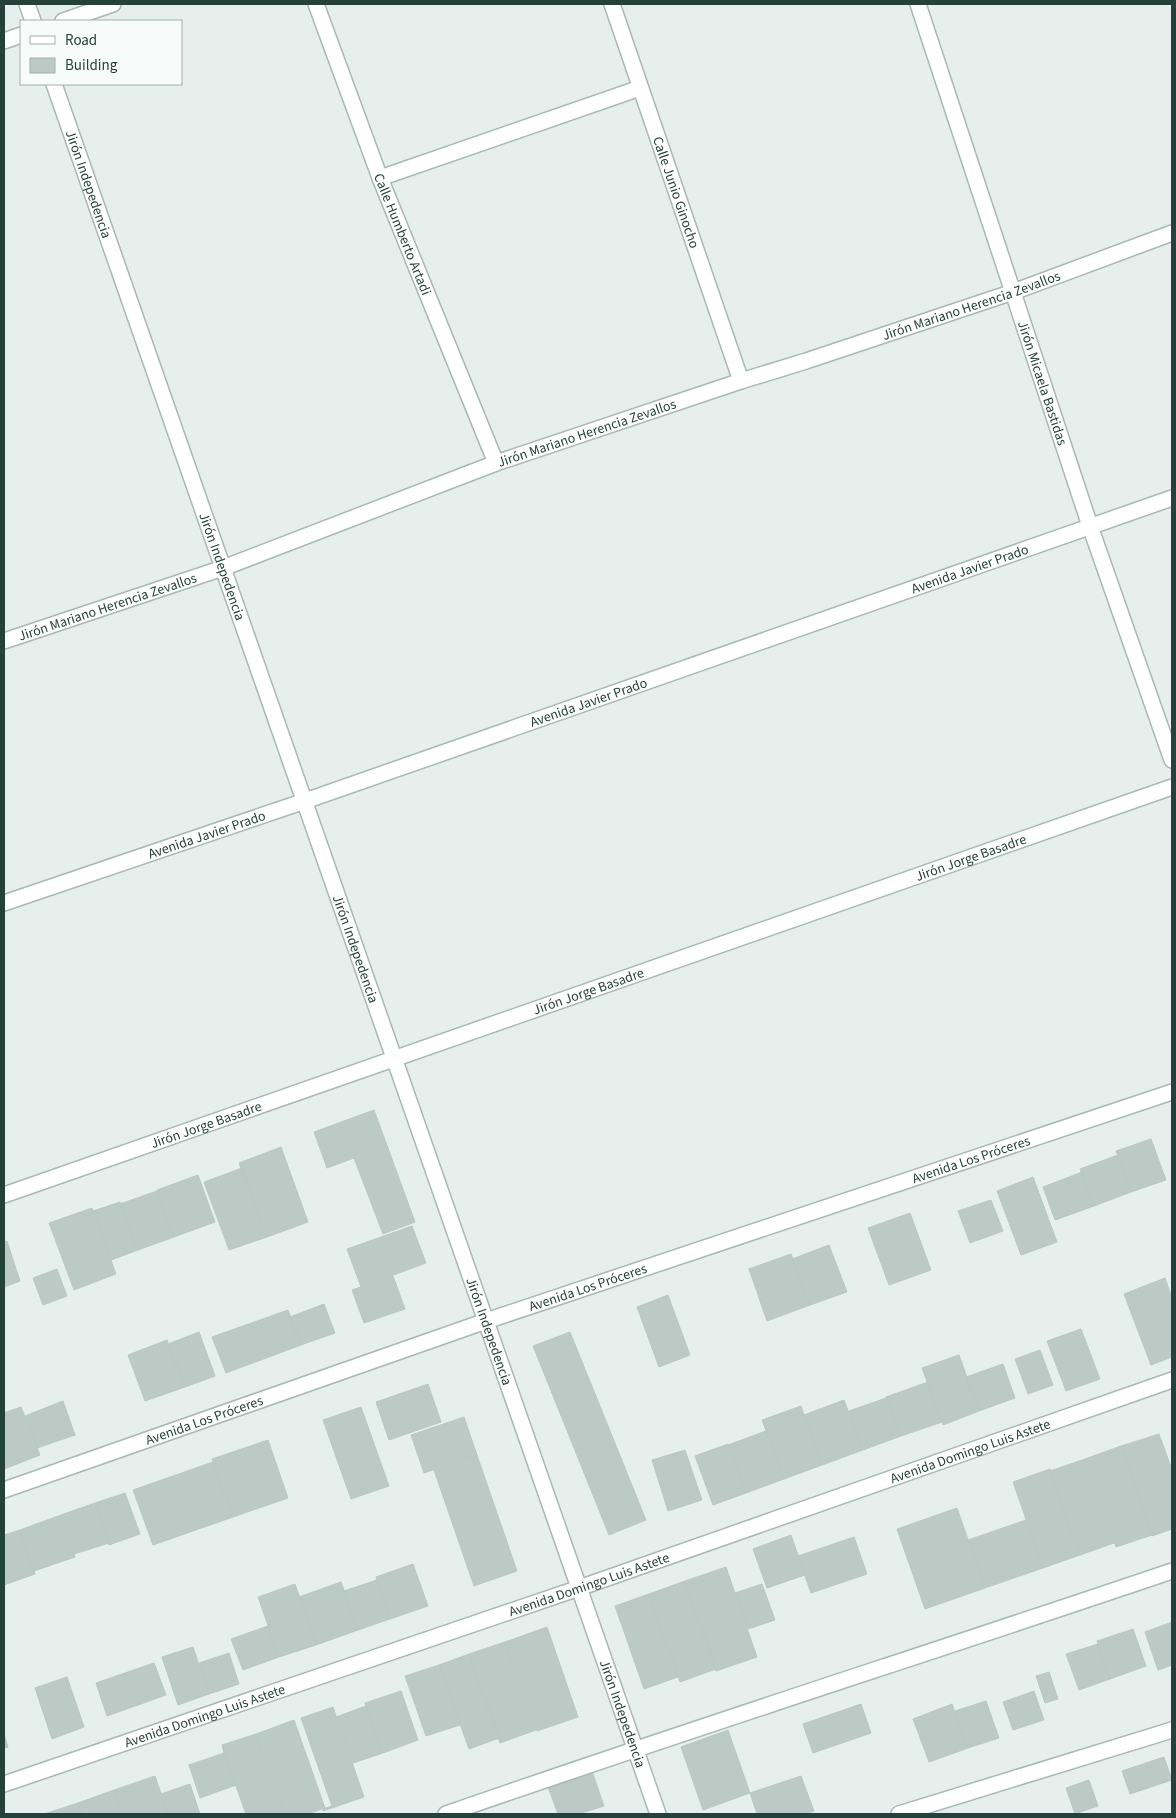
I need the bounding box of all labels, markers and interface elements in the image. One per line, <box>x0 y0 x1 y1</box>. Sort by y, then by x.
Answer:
legend <box>20 20 182 85</box>
text: Road <box>65 30 97 51</box>
text: Building <box>65 55 118 76</box>
street label: Jirón Indepedencia <box>60 128 116 241</box>
street label: Calle Junio Ginocho <box>647 134 704 251</box>
street label: Calle Humberto Artadi <box>368 171 436 299</box>
street label: Jirón Mariano Herencia Zevallos <box>880 266 1063 346</box>
street label: Jirón Micaela Bastidas <box>1012 318 1072 448</box>
street label: Jirón Mariano Herencia Zevallos <box>495 394 679 473</box>
street label: Jirón Indepedencia <box>193 510 250 623</box>
street label: Avenida Javier Prado <box>909 540 1031 599</box>
street label: Jirón Mariano Herencia Zevallos <box>16 568 200 647</box>
street label: Avenida Javier Prado <box>527 673 650 733</box>
street label: Avenida Javier Prado <box>146 806 268 864</box>
street label: Jirón Jorge Basadre <box>913 830 1029 887</box>
street label: Jirón Indepedencia <box>327 892 383 1006</box>
street label: Jirón Jorge Basadre <box>530 963 647 1020</box>
street label: Jirón Jorge Basadre <box>148 1097 265 1154</box>
street label: Avenida Los Próceres <box>910 1131 1033 1189</box>
street label: Avenida Los Próceres <box>526 1259 650 1317</box>
street label: Jirón Indepedencia <box>460 1275 517 1388</box>
street label: Avenida Los Próceres <box>143 1391 266 1451</box>
street label: Avenida Domingo Luis Astete <box>888 1414 1053 1489</box>
street label: Avenida Domingo Luis Astete <box>506 1548 672 1622</box>
street label: Jirón Indepedencia <box>594 1657 650 1771</box>
street label: Avenida Domingo Luis Astete <box>122 1680 288 1753</box>

